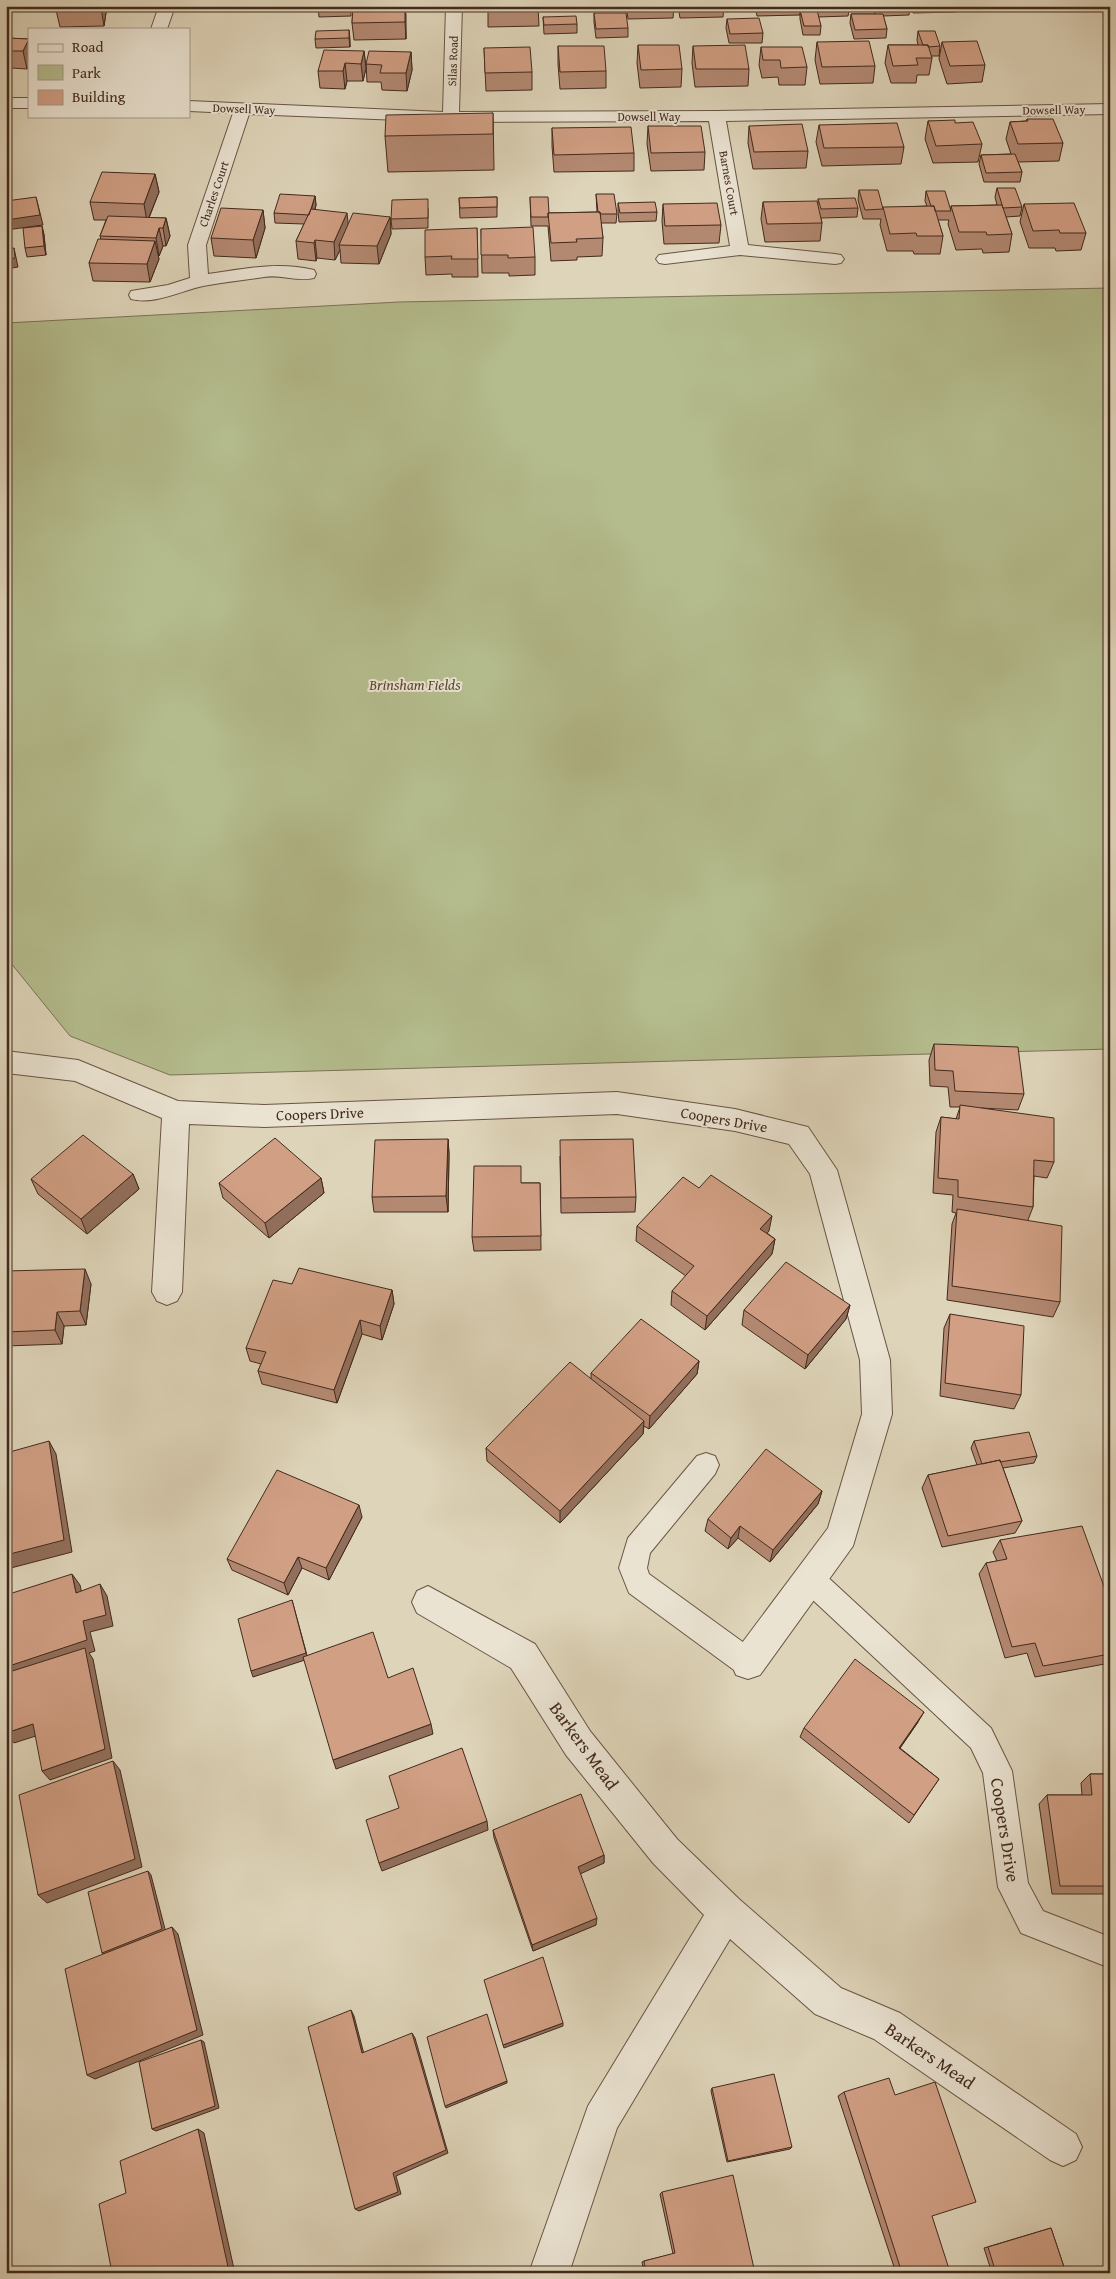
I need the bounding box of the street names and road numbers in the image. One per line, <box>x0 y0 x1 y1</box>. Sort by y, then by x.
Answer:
street label: Silas Road <box>443 35 462 87</box>
street label: Dowsell Way <box>212 99 276 118</box>
street label: Dowsell Way <box>1022 100 1086 119</box>
street label: Dowsell Way <box>618 108 680 125</box>
street label: Barnes Court <box>715 149 744 217</box>
street label: Charles Court <box>194 158 233 229</box>
street label: Coopers Drive <box>276 1101 364 1126</box>
street label: Coopers Drive <box>679 1102 769 1137</box>
street label: Barkers Mead <box>543 1696 626 1796</box>
street label: Coopers Drive <box>984 1776 1027 1884</box>
street label: Barkers Mead <box>880 2016 981 2096</box>

